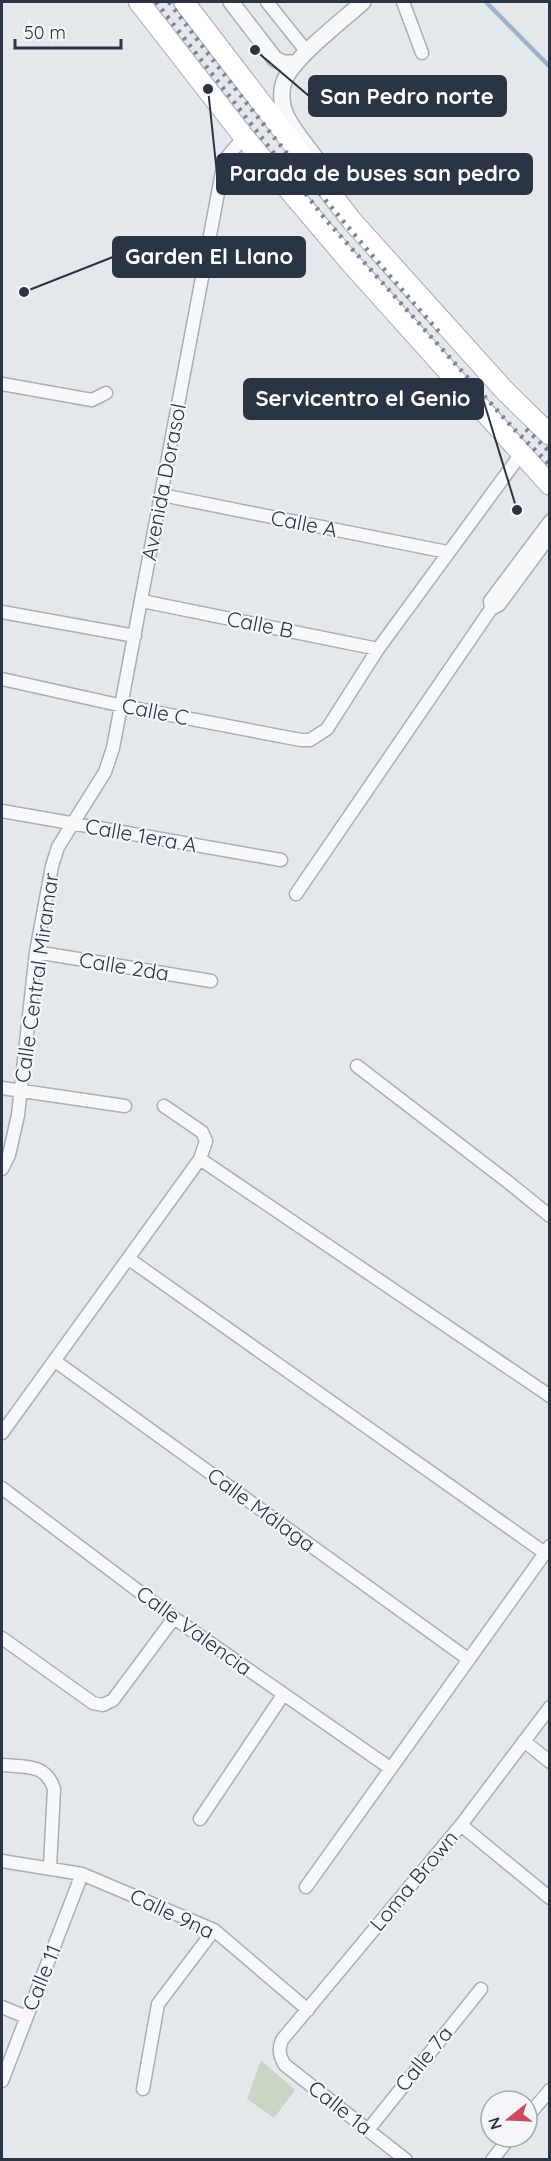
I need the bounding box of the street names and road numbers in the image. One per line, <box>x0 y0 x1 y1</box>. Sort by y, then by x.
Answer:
street label: Avenida Dorasol <box>135 401 191 563</box>
street label: Calle A <box>269 504 340 542</box>
street label: Calle B <box>225 605 296 643</box>
street label: Calle C <box>120 692 191 730</box>
street label: Calle 1era A <box>83 812 199 858</box>
street label: Calle Central Miramar <box>8 871 64 1085</box>
street label: Calle 2da <box>77 946 171 986</box>
street label: Calle Málaga <box>203 1461 321 1557</box>
street label: Calle Valencia <box>132 1580 258 1681</box>
street label: Loma Brown <box>364 1825 463 1936</box>
street label: Calle 9na <box>126 1882 219 1944</box>
street label: Calle 11 <box>16 1941 66 2014</box>
street label: Calle 7a <box>389 2020 458 2096</box>
street label: Calle 1a <box>303 2074 378 2140</box>

